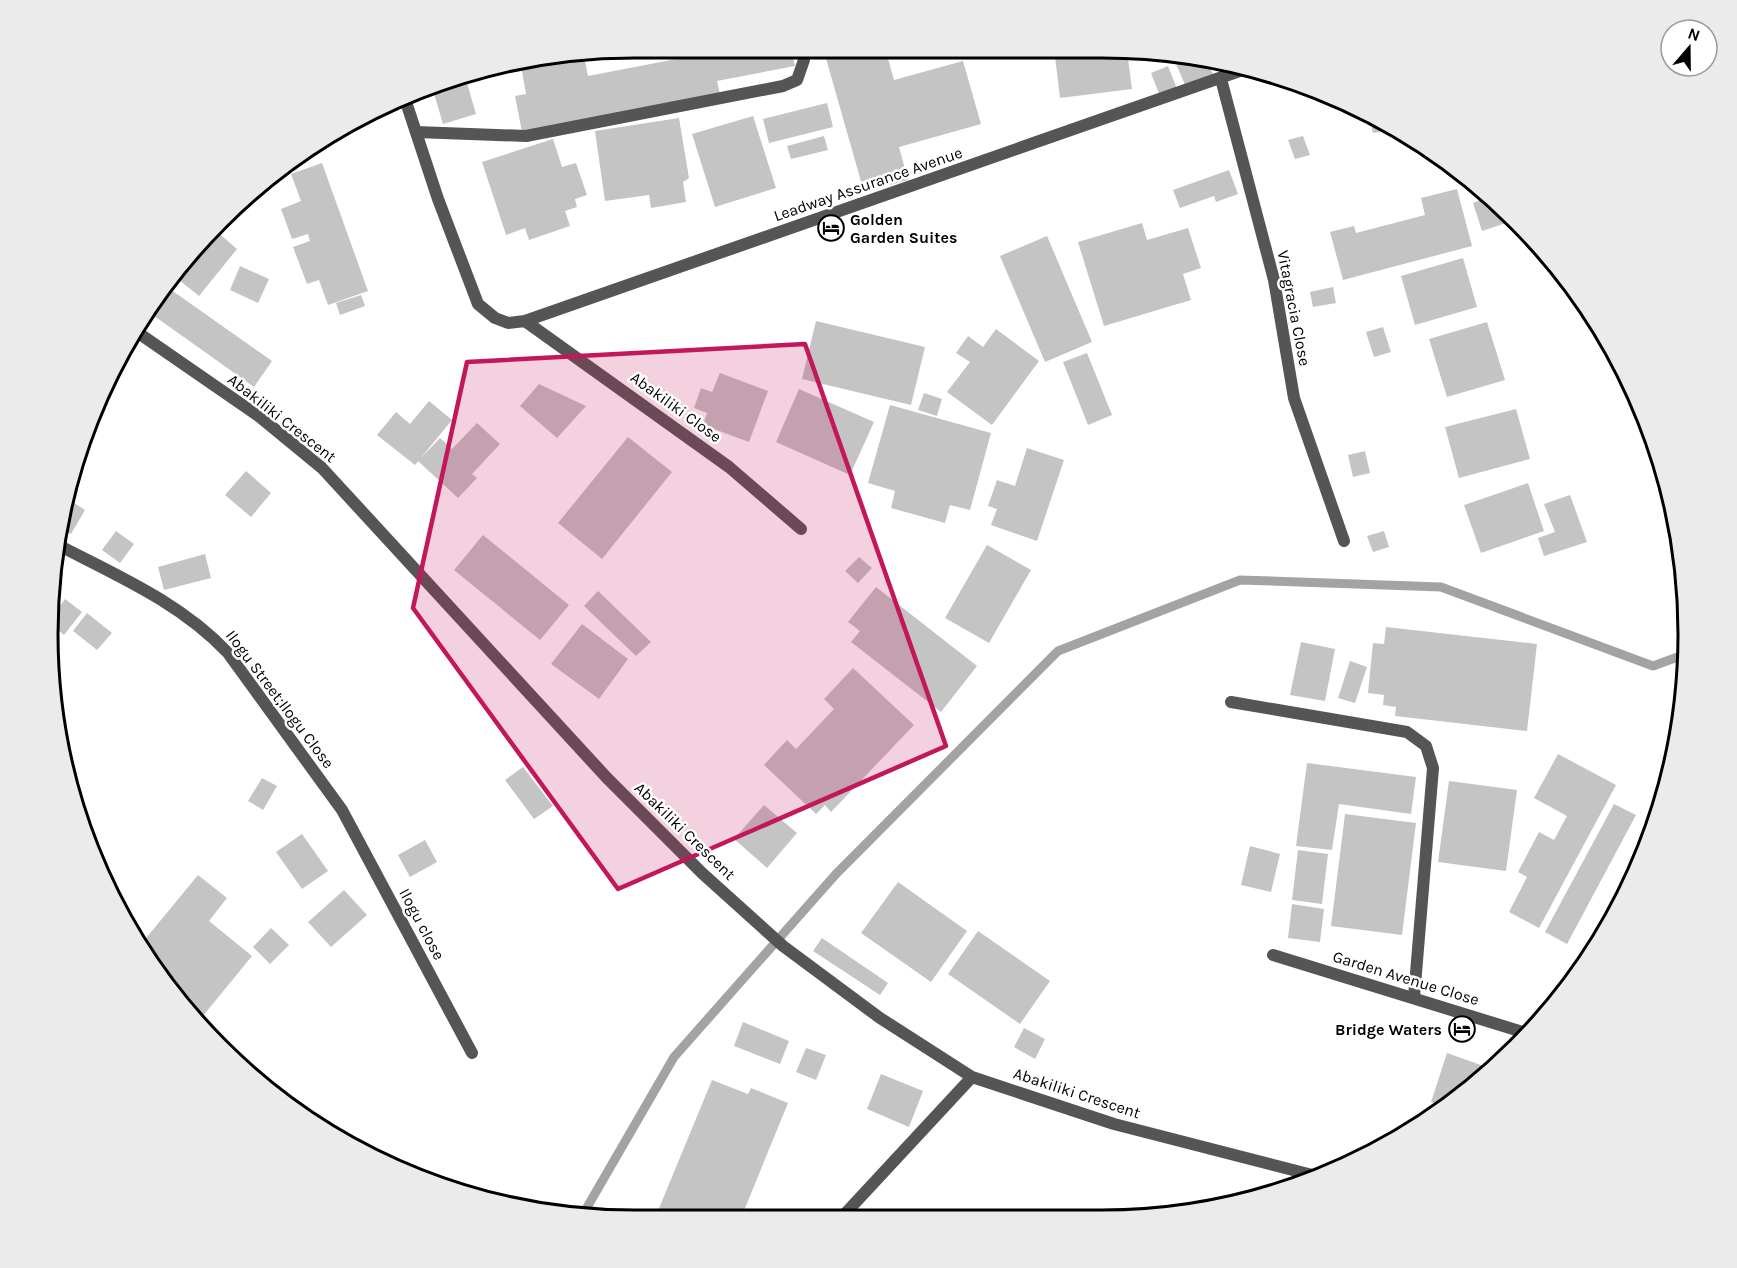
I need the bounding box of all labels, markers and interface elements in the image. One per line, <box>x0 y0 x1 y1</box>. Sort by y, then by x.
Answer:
north arrow <box>1659 18 1719 78</box>
text: N <box>1685 23 1703 45</box>
street label: Leadway Assurance Avenue <box>771 143 965 225</box>
place label: Golden Garden Suites <box>850 210 958 247</box>
hotel icon: Golden Garden Suites <box>816 213 846 243</box>
street label: Vitagracia Close <box>1273 249 1315 367</box>
street label: Abakiliki Close <box>627 368 725 446</box>
street label: Abakiliki Crescent <box>224 370 340 466</box>
street label: Ilogu Street;Ilogu Close <box>222 626 338 772</box>
street label: Abakiliki Crescent <box>631 778 739 884</box>
street label: Ilogu close <box>395 885 449 963</box>
street label: Garden Avenue Close <box>1330 947 1482 1009</box>
hotel icon: Bridge Waters <box>1447 1014 1477 1044</box>
place label: Bridge Waters <box>1335 1020 1442 1039</box>
street label: Abakiliki Crescent <box>1011 1063 1143 1123</box>

